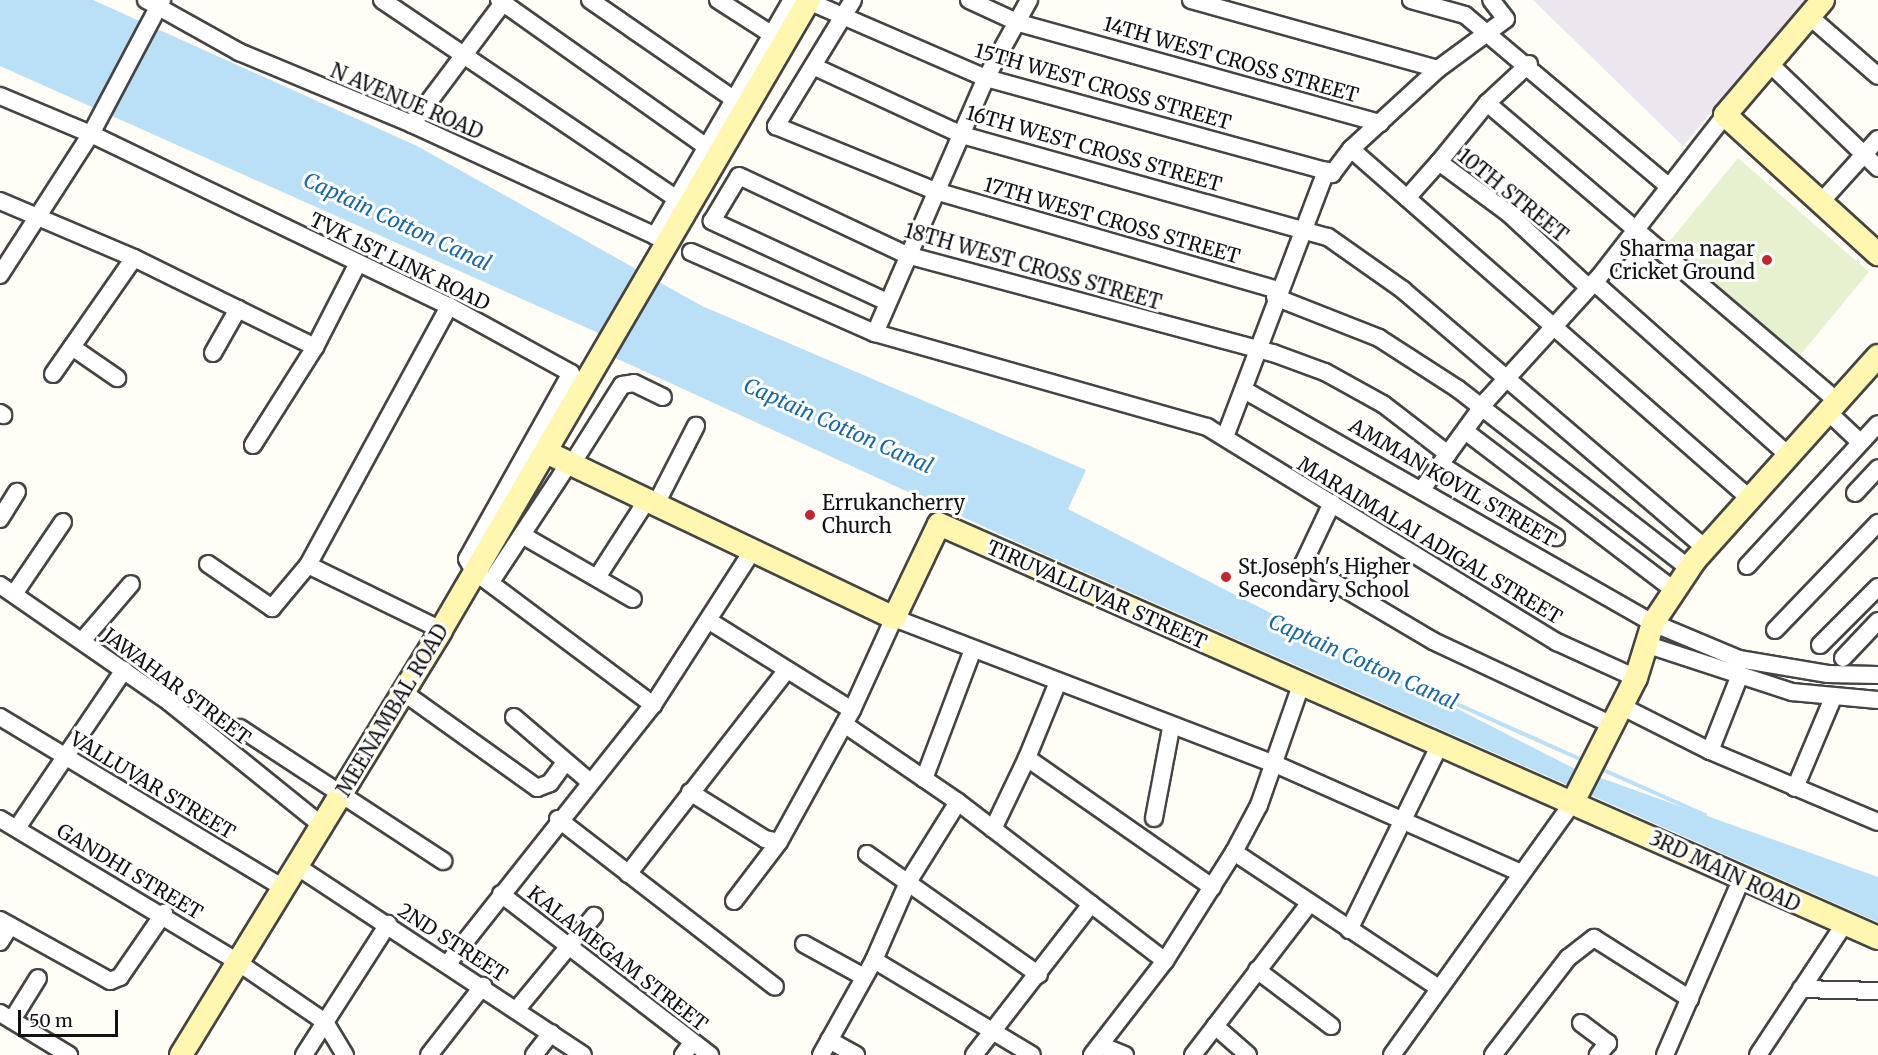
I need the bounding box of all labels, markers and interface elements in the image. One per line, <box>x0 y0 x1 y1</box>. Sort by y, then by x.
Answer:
street label: 14TH WEST CROSS STREET <box>1101 11 1361 107</box>
street label: 15TH WEST CROSS STREET <box>972 38 1234 134</box>
street label: N AVENUE ROAD <box>327 58 487 144</box>
street label: 16TH WEST CROSS STREET <box>963 100 1225 196</box>
street label: 10TH STREET <box>1453 143 1573 247</box>
water label: Captain Cotton Canal <box>299 167 495 277</box>
street label: 17TH WEST CROSS STREET <box>981 172 1243 268</box>
street label: TVK 1ST LINK ROAD <box>306 207 494 315</box>
street label: 18TH WEST CROSS STREET <box>902 218 1164 314</box>
place label: Sharma nagar Cricket Ground <box>1610 237 1755 284</box>
marker: Sharma nagar Cricket Ground <box>1760 253 1774 267</box>
water label: Captain Cotton Canal <box>739 373 937 479</box>
street label: AMMAN KOVIL STREET <box>1345 413 1561 551</box>
street label: MARAIMALAI ADIGAL STREET <box>1293 451 1567 629</box>
place label: Errukancherry Church <box>822 491 965 538</box>
marker: Errukancherry Church <box>803 508 817 522</box>
street label: TIRUVALLUVAR STREET <box>983 535 1211 653</box>
place label: St.Joseph's Higher Secondary School <box>1238 554 1411 601</box>
marker: St.Joseph's Higher Secondary School <box>1219 570 1233 584</box>
water label: Captain Cotton Canal <box>1264 609 1462 715</box>
street label: MEENAMBAL ROAD <box>331 620 453 800</box>
street label: JAWAHAR STREET <box>98 623 256 749</box>
street label: VALLUVAR STREET <box>66 726 240 844</box>
street label: GANDHI STREET <box>53 818 207 924</box>
street label: 3RD MAIN ROAD <box>1646 826 1804 916</box>
street label: KALAMEGAM STREET <box>523 880 713 1036</box>
street label: 2ND STREET <box>394 898 512 986</box>
scale bar <box>21 998 122 1036</box>
text: 50 m <box>29 1009 73 1032</box>

